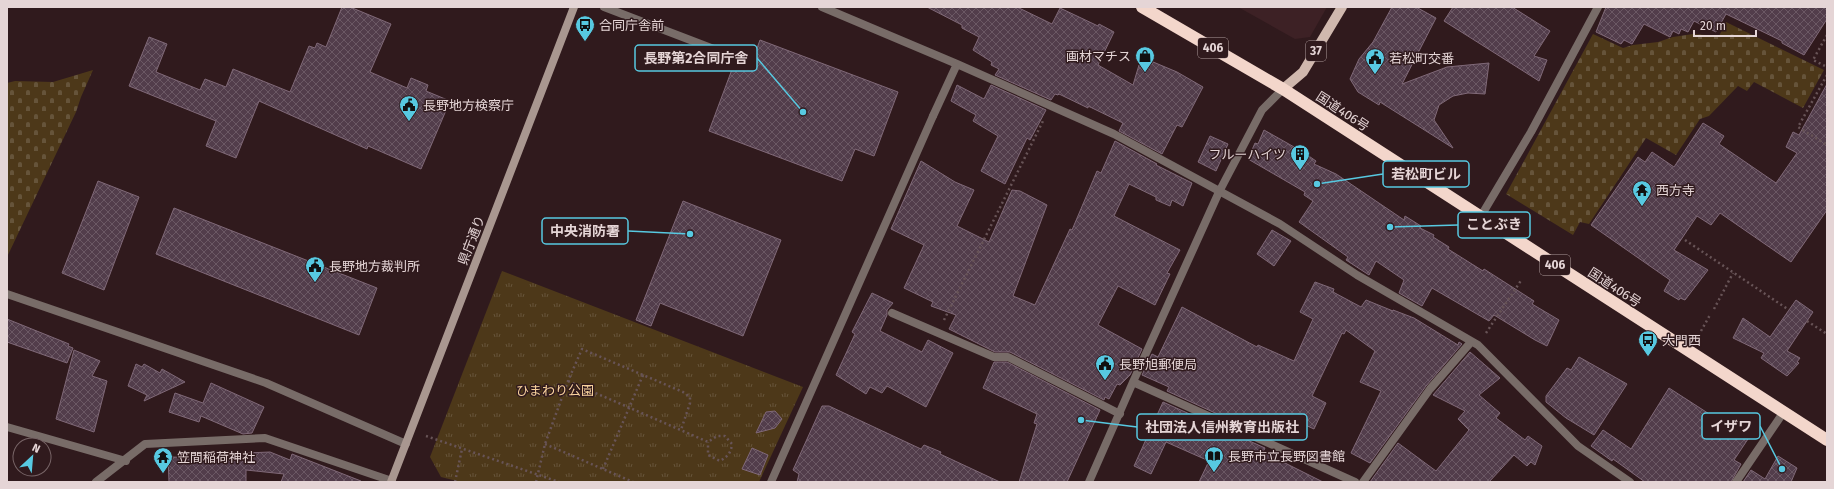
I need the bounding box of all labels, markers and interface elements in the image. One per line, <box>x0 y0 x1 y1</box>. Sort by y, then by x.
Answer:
scale bar <box>1694 12 1756 38</box>
bus stop icon: 合同庁舎前 <box>574 14 596 42</box>
place label: 合同庁舎前 <box>599 18 664 33</box>
text: 20 m <box>1700 19 1726 33</box>
road number: 406 <box>1198 38 1228 58</box>
road number: 37 <box>1306 41 1326 61</box>
callout: 長野第2合同庁舎 <box>635 45 757 71</box>
shop icon: 画材マチス <box>1134 45 1156 73</box>
public building icon: 若松町交番 <box>1364 47 1386 75</box>
place label: 画材マチス <box>1066 49 1131 64</box>
text: 長野第2合同庁舎 <box>643 50 749 67</box>
place label: 若松町交番 <box>1389 51 1454 66</box>
street label: 国道406号 <box>1313 89 1372 134</box>
public building icon: 長野地方検察庁 <box>398 94 420 122</box>
place label: 長野地方検察庁 <box>423 98 514 113</box>
building icon: フルーハイツ <box>1289 143 1311 171</box>
place label: フルーハイツ <box>1209 147 1286 162</box>
callout: 若松町ビル <box>1383 161 1469 187</box>
text: 若松町ビル <box>1391 166 1461 183</box>
temple icon: 西方寺 <box>1631 179 1653 207</box>
place label: 西方寺 <box>1656 183 1695 198</box>
callout: ことぶき <box>1458 212 1530 238</box>
street label: 県庁通り <box>455 213 488 267</box>
text: ことぶき <box>1466 216 1522 233</box>
callout: 中央消防署 <box>542 218 628 244</box>
text: 中央消防署 <box>550 223 620 240</box>
public building icon: 長野地方裁判所 <box>304 255 326 283</box>
road number: 406 <box>1540 255 1570 275</box>
place label: 長野地方裁判所 <box>329 259 420 274</box>
street label: 国道406号 <box>1585 265 1644 310</box>
bus stop icon: 大門西 <box>1637 329 1659 357</box>
place label: 大門西 <box>1662 333 1701 348</box>
public building icon: 長野旭郵便局 <box>1094 353 1116 381</box>
place label: 長野旭郵便局 <box>1119 357 1197 372</box>
park label: ひまわり公園 <box>516 383 594 398</box>
callout: イザワ <box>1702 413 1760 439</box>
callout: 社団法人信州教育出版社 <box>1137 414 1307 440</box>
text: イザワ <box>1710 418 1752 435</box>
text: 社団法人信州教育出版社 <box>1145 419 1299 436</box>
north arrow <box>12 437 52 477</box>
text: N <box>30 441 42 456</box>
library icon: 長野市立長野図書館 <box>1203 445 1225 473</box>
temple icon: 笠間稲荷神社 <box>152 446 174 474</box>
place label: 長野市立長野図書館 <box>1228 449 1345 464</box>
place label: 笠間稲荷神社 <box>177 450 255 465</box>

